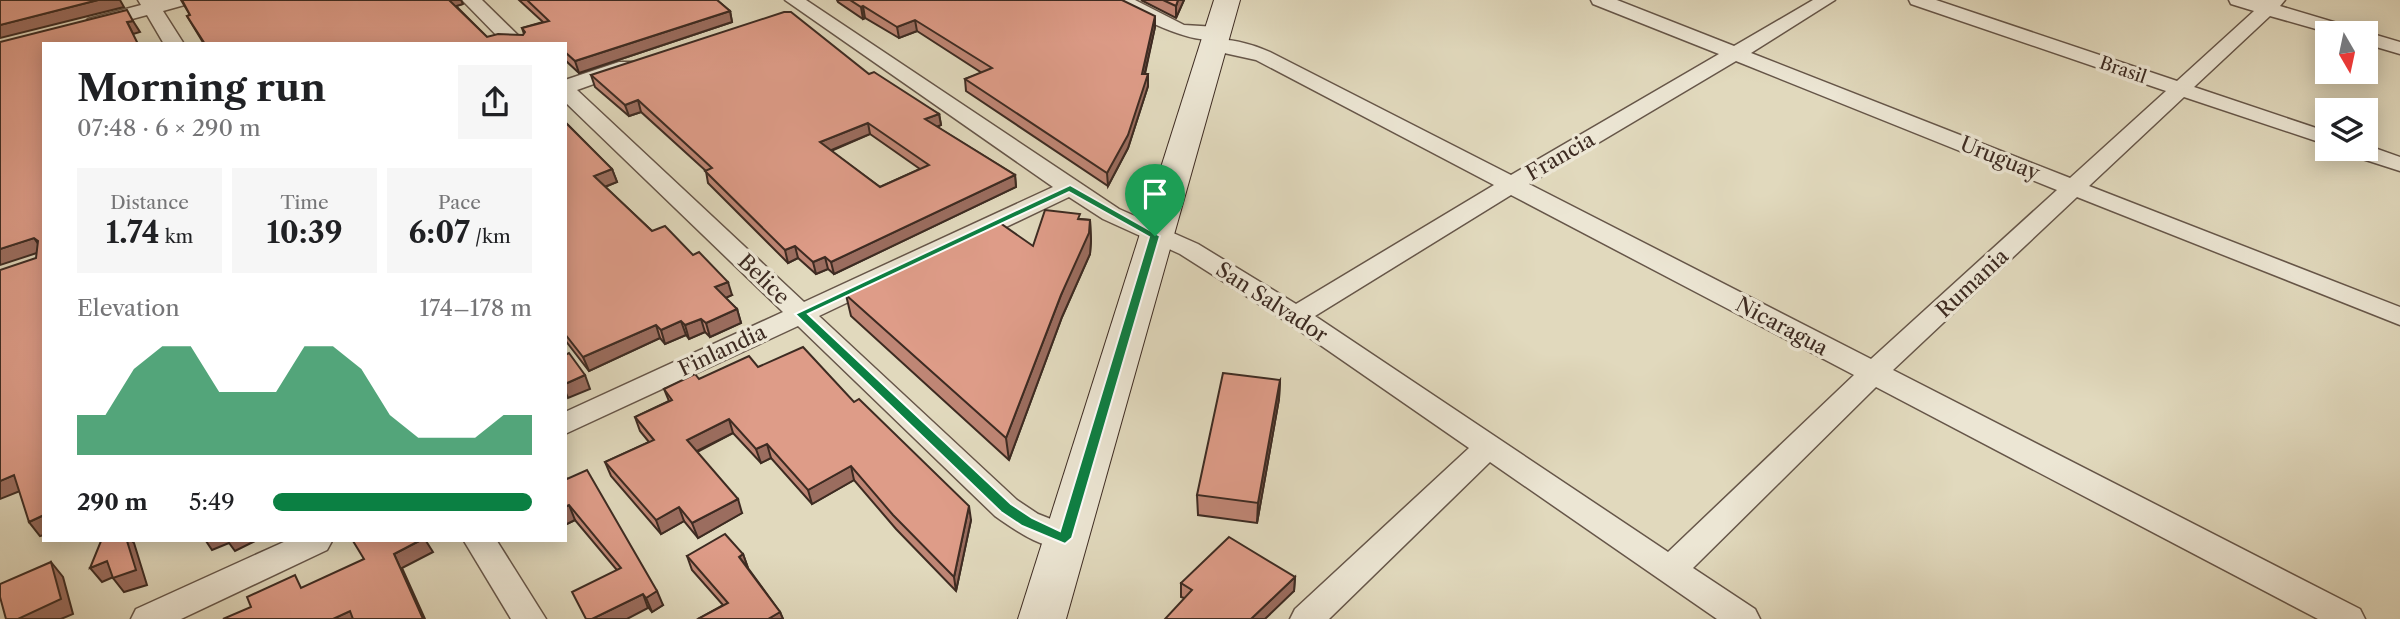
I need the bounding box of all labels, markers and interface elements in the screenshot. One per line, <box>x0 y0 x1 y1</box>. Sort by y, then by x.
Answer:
north arrow <box>2315 21 2378 84</box>
map controls <box>2315 21 2378 161</box>
street label: Brasil <box>2097 52 2149 88</box>
text: Morning run <box>77 64 326 111</box>
button: share <box>458 65 532 139</box>
button: layers <box>2315 98 2378 161</box>
text: 07:48 · 6 × 290 m <box>77 114 261 142</box>
street label: Francia <box>1521 126 1600 186</box>
street label: Uruguay <box>1957 131 2044 185</box>
pin <box>1125 164 1185 236</box>
icon: arrive <box>1136 175 1174 213</box>
text: Distance <box>110 191 189 214</box>
text: Time <box>280 191 329 214</box>
text: Pace <box>438 191 481 214</box>
text: 1.74 <box>106 214 160 251</box>
text: 10:39 <box>266 214 343 251</box>
text: 6:07 <box>408 214 470 251</box>
text: km <box>160 225 193 248</box>
text: /km <box>470 225 511 248</box>
street label: Rumania <box>1931 243 2014 323</box>
street label: Belice <box>733 249 795 309</box>
street label: San Salvador <box>1211 257 1333 347</box>
street label: Nicaragua <box>1732 291 1833 361</box>
text: Elevation <box>77 294 180 322</box>
text: 174–178 m <box>419 294 532 322</box>
street label: Finlandia <box>674 318 771 381</box>
text: 290 m <box>77 488 148 516</box>
text: 5:49 <box>189 488 235 516</box>

